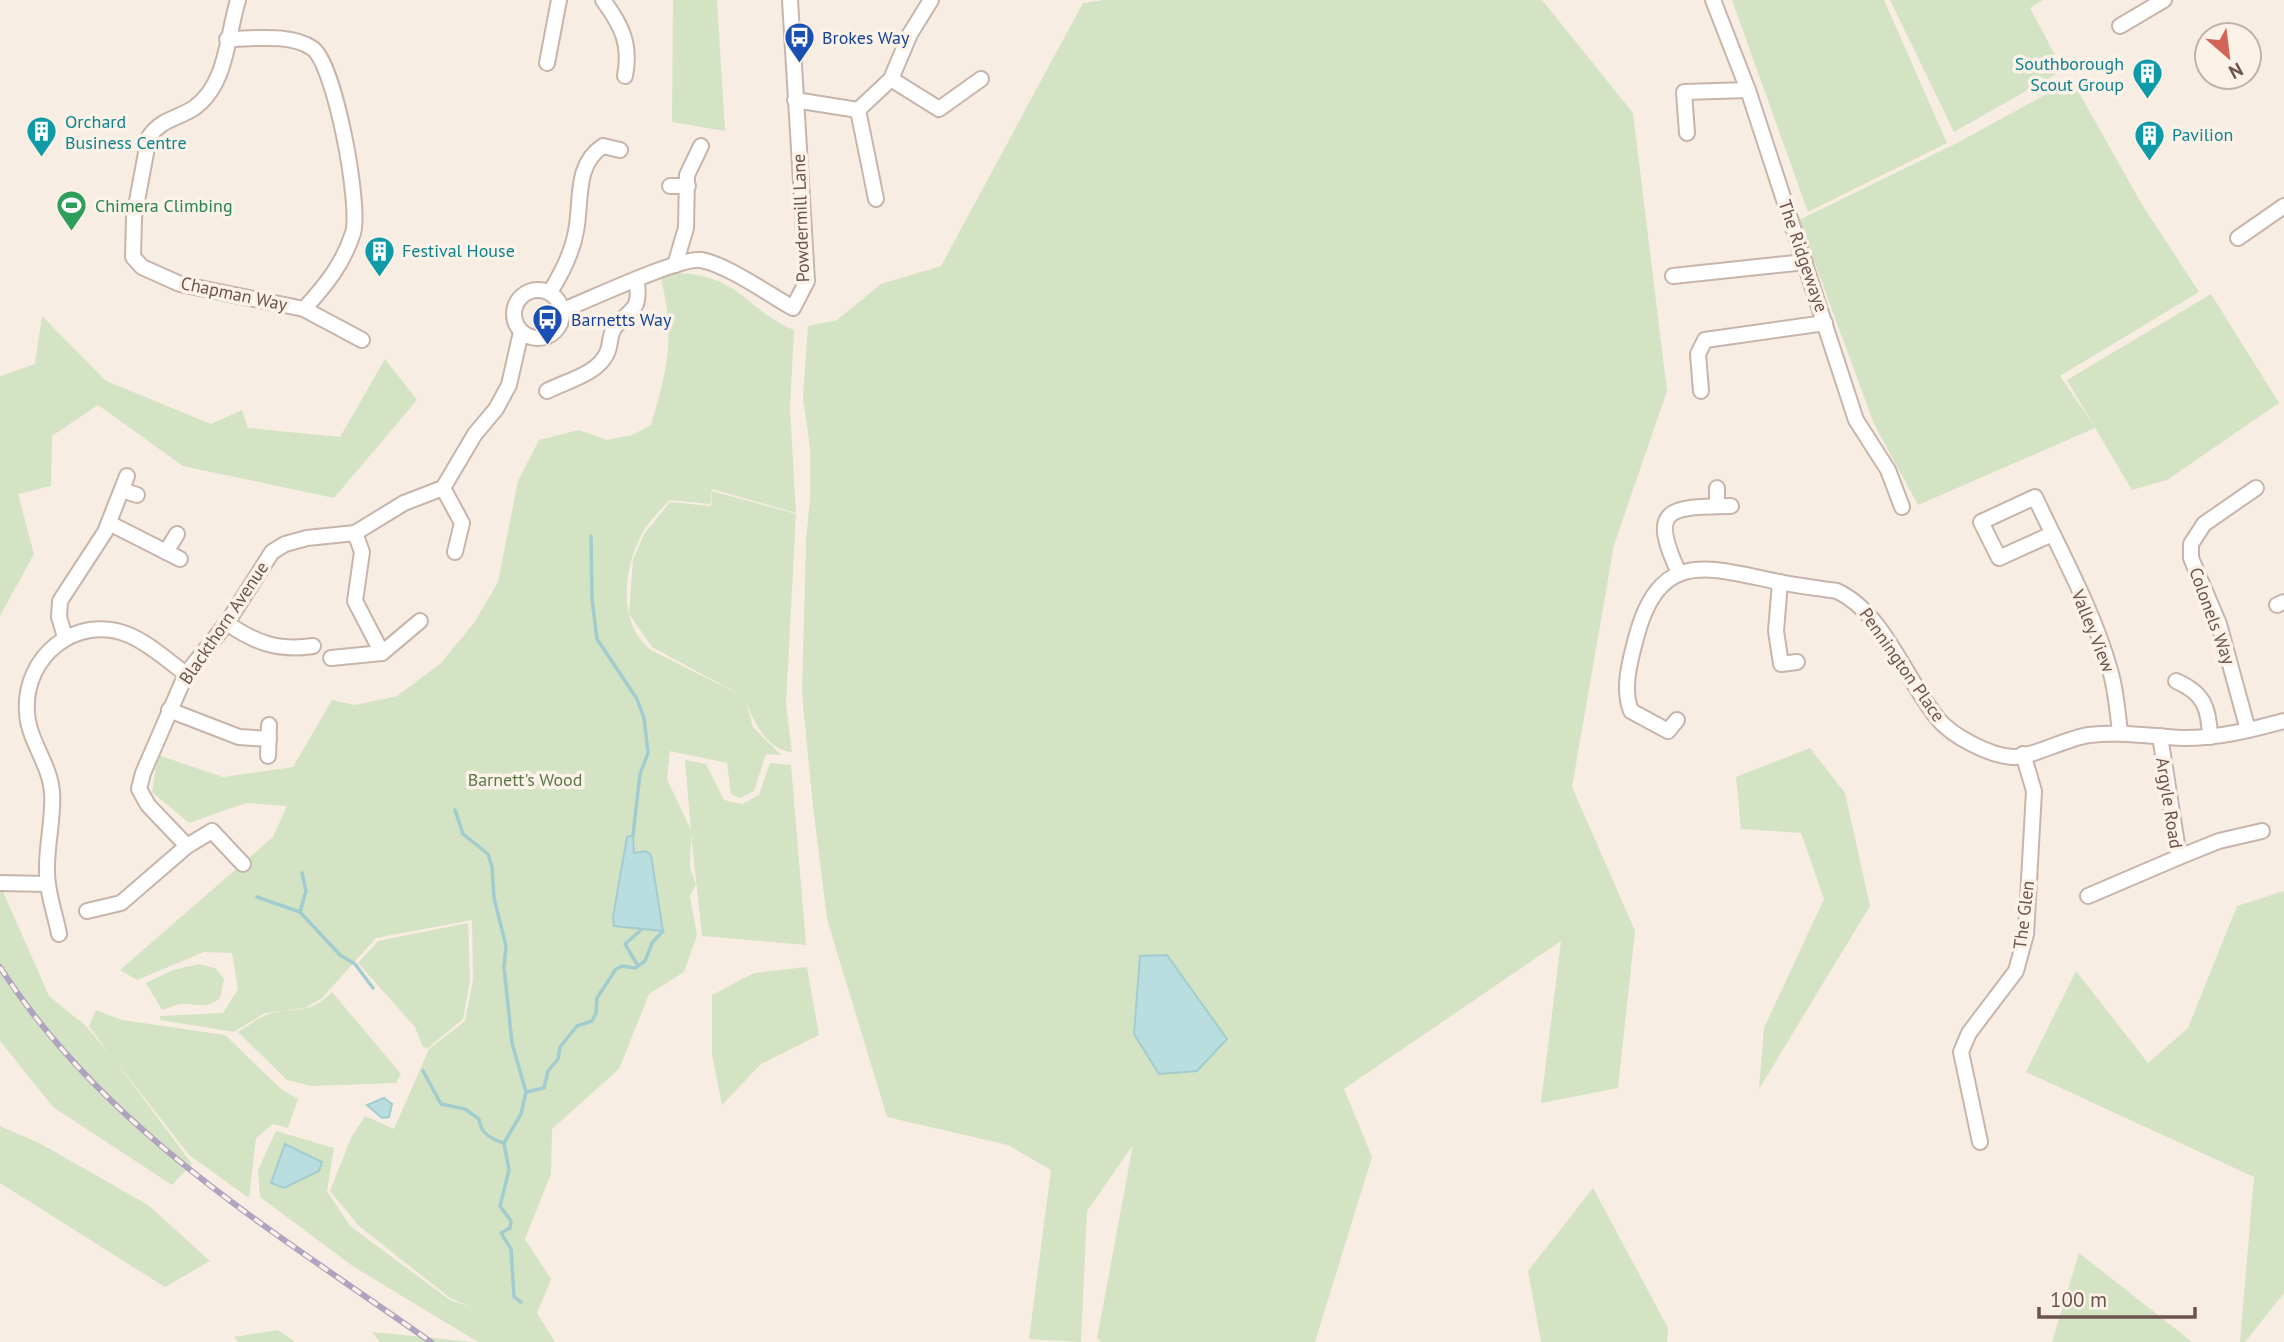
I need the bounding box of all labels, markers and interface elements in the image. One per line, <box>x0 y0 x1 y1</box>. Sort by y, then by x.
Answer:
bus stop icon: Brokes Way <box>782 21 816 65</box>
north arrow <box>2193 21 2263 91</box>
place label: Brokes Way <box>822 26 910 49</box>
place label: Southborough Scout Group <box>2015 52 2124 96</box>
building icon: Southborough Scout Group <box>2130 57 2164 101</box>
text: N <box>2225 57 2247 85</box>
place label: Orchard Business Centre <box>65 110 187 154</box>
building icon: Orchard Business Centre <box>25 115 59 159</box>
building icon: Pavilion <box>2132 118 2166 162</box>
place label: Pavilion <box>2172 123 2233 146</box>
street label: Powdermill Lane <box>787 153 814 283</box>
sports icon: Chimera Climbing <box>55 189 89 233</box>
place label: Chimera Climbing <box>95 194 233 217</box>
street label: The Ridgewaye <box>1774 197 1833 315</box>
building icon: Festival House <box>362 234 396 278</box>
place label: Festival House <box>402 239 515 262</box>
street label: Chapman Way <box>179 271 290 316</box>
bus stop icon: Barnetts Way <box>531 303 565 347</box>
place label: Barnetts Way <box>571 308 672 331</box>
street label: Blackthorn Avenue <box>174 557 273 689</box>
street label: Colonels Way <box>2184 564 2241 668</box>
street label: Valley View <box>2066 585 2121 676</box>
street label: Pennington Place <box>1855 603 1950 726</box>
street label: Argyle Road <box>2151 756 2188 850</box>
park label: Barnett's Wood <box>468 768 582 791</box>
street label: The Glen <box>2008 879 2039 951</box>
scale bar <box>2039 1276 2195 1320</box>
text: 100 m <box>2050 1286 2107 1313</box>

